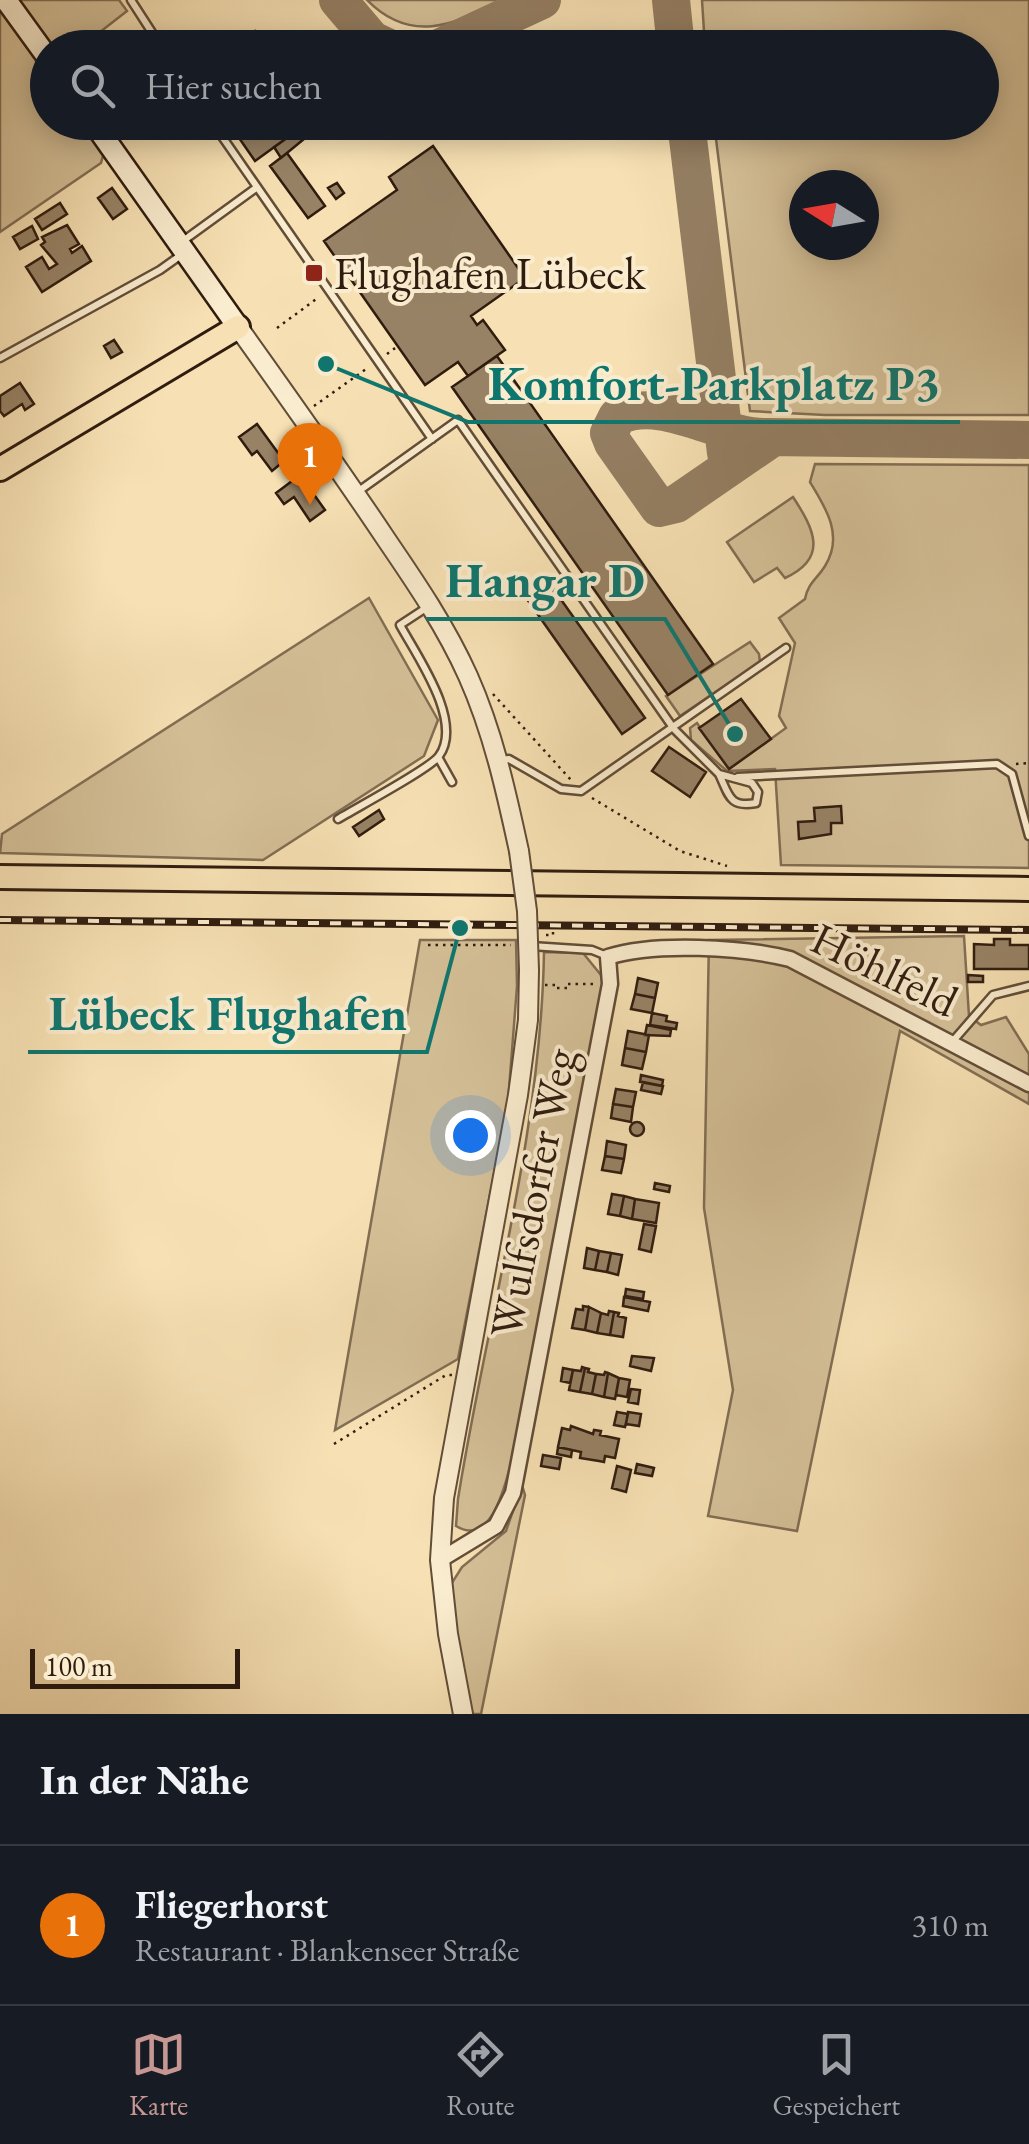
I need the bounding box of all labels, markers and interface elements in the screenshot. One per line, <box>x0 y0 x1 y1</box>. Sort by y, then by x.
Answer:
search box <box>30 30 999 140</box>
icon: search <box>65 58 120 113</box>
text: Hier suchen <box>145 61 322 110</box>
north arrow <box>789 170 879 260</box>
place label: Flughafen Lübeck <box>334 244 646 302</box>
marker: Flughafen Lübeck <box>303 262 325 284</box>
callout: Komfort-Parkplatz P3 <box>468 344 960 422</box>
text: Komfort-Parkplatz P3 <box>488 352 940 414</box>
pin: 1 <box>278 422 342 505</box>
callout: Hangar D <box>426 541 665 619</box>
text: Hangar D <box>445 549 645 611</box>
street label: Höhlfeld <box>802 909 968 1029</box>
callout: Lübeck Flughafen <box>28 974 427 1052</box>
text: Lübeck Flughafen <box>49 982 407 1044</box>
street label: Wulfsdorfer Weg <box>476 1043 589 1342</box>
your location <box>445 1110 496 1161</box>
scale bar <box>30 1644 240 1688</box>
text: 100 m <box>45 1648 113 1684</box>
text: In der Nähe <box>40 1752 249 1807</box>
text: Fliegerhorst <box>135 1880 328 1929</box>
text: 1 <box>64 1904 81 1946</box>
text: 310 m <box>912 1904 989 1946</box>
text: Restaurant · Blankenseer Straße <box>135 1929 519 1971</box>
tab: Karte <box>129 2027 188 2123</box>
tab: Route <box>446 2027 515 2123</box>
tab: Gespeichert <box>772 2027 900 2123</box>

